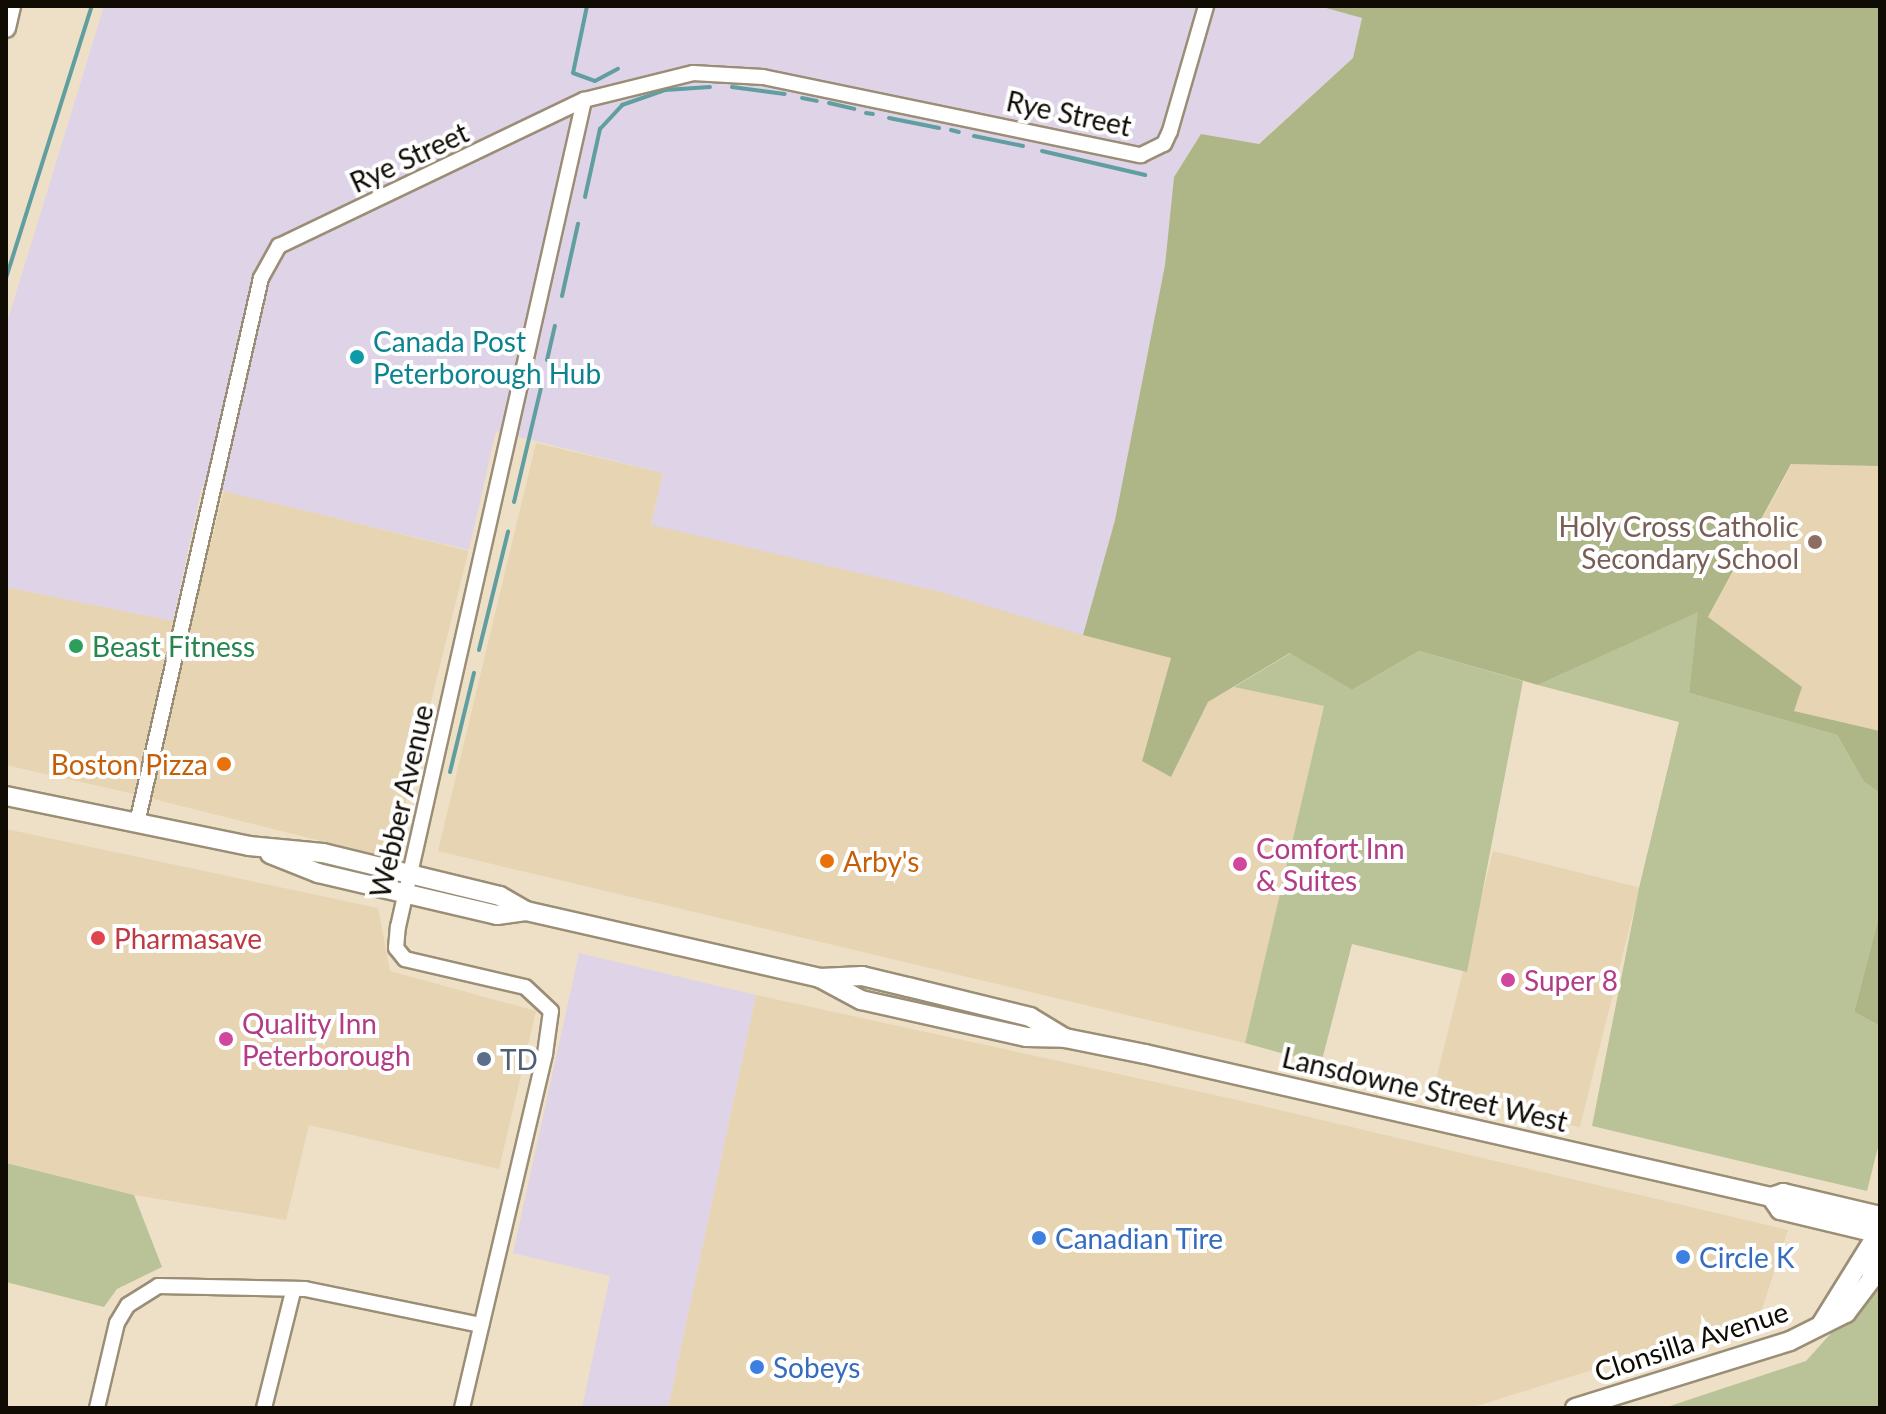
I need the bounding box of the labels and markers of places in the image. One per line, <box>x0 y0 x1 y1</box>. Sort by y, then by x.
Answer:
place label: Canada Post Peterborough Hub <box>373 324 601 390</box>
marker: Canada Post Peterborough Hub <box>348 348 366 366</box>
place label: Holy Cross Catholic Secondary School <box>1558 509 1799 575</box>
marker: Holy Cross Catholic Secondary School <box>1806 533 1824 551</box>
place label: Beast Fitness <box>92 629 255 663</box>
marker: Beast Fitness <box>67 637 85 655</box>
place label: Boston Pizza <box>51 747 208 781</box>
marker: Boston Pizza <box>215 755 233 773</box>
place label: Comfort Inn & Suites <box>1256 831 1405 897</box>
place label: Arby's <box>843 844 919 878</box>
marker: Arby's <box>818 852 836 870</box>
marker: Comfort Inn & Suites <box>1231 855 1249 873</box>
place label: Pharmasave <box>114 921 262 955</box>
marker: Pharmasave <box>89 929 107 947</box>
place label: Super 8 <box>1524 963 1619 997</box>
marker: Super 8 <box>1499 971 1517 989</box>
place label: Quality Inn Peterborough <box>242 1006 411 1072</box>
marker: Quality Inn Peterborough <box>217 1030 235 1048</box>
place label: TD <box>500 1042 538 1076</box>
marker: TD <box>475 1050 493 1068</box>
place label: Canadian Tire <box>1055 1221 1224 1255</box>
marker: Canadian Tire <box>1030 1229 1048 1247</box>
place label: Circle K <box>1699 1240 1795 1274</box>
marker: Circle K <box>1674 1248 1692 1266</box>
place label: Sobeys <box>773 1350 860 1384</box>
marker: Sobeys <box>748 1358 766 1376</box>

